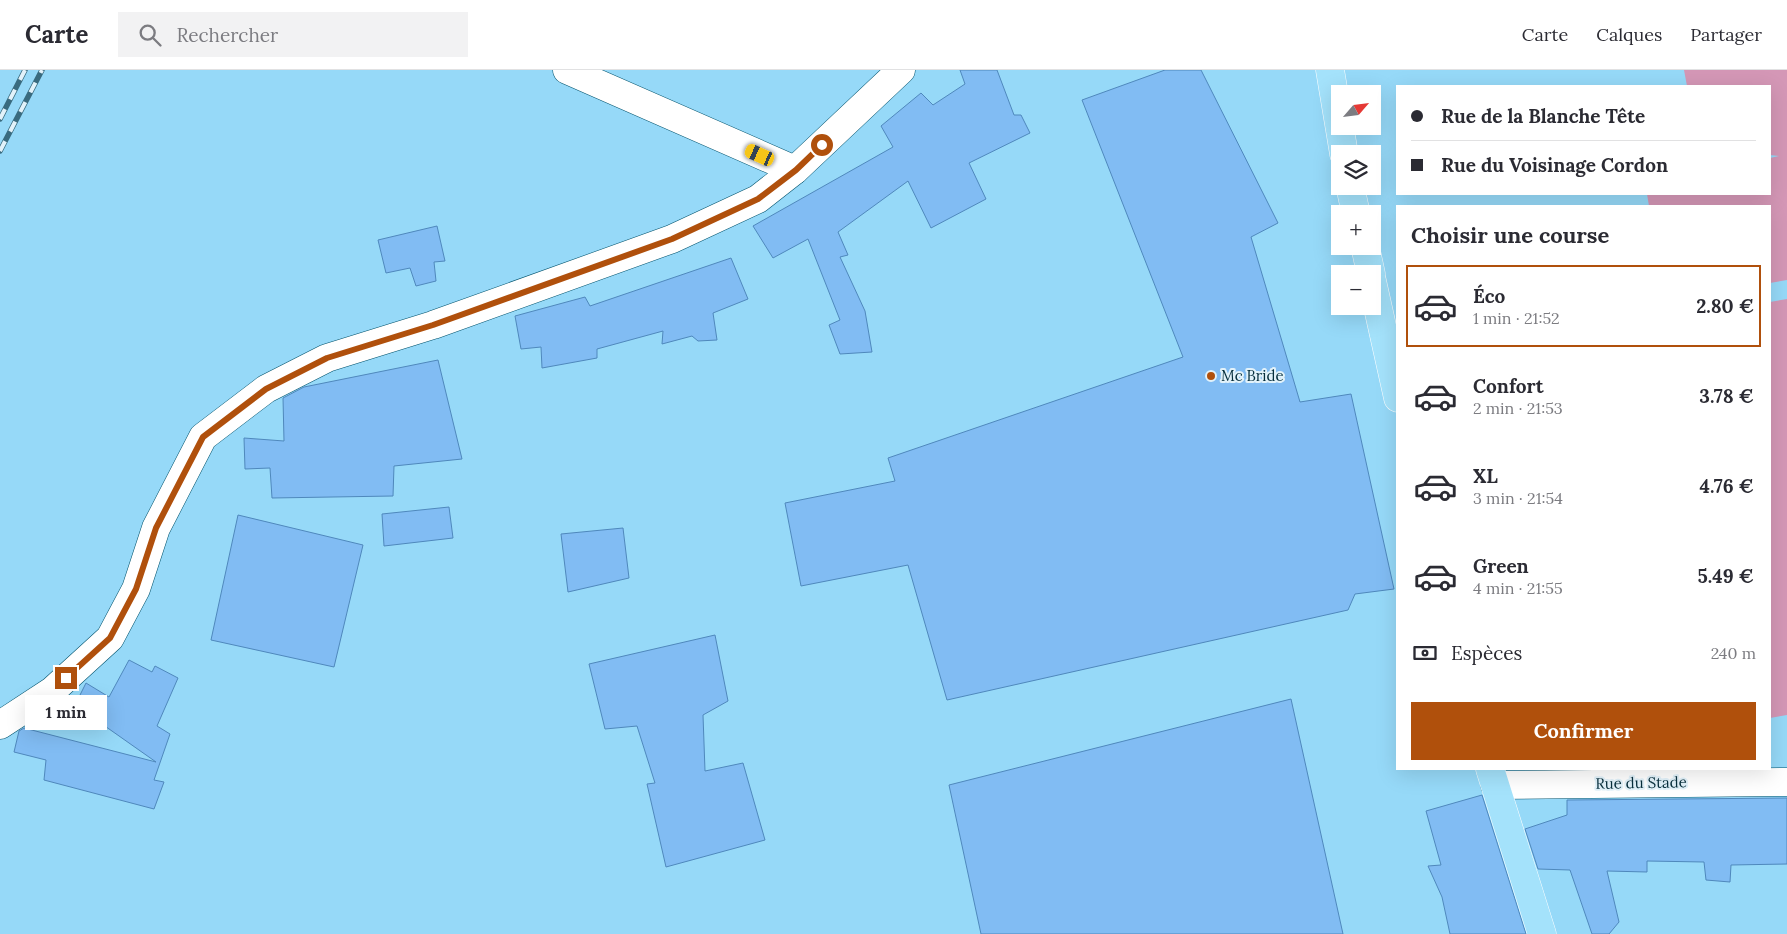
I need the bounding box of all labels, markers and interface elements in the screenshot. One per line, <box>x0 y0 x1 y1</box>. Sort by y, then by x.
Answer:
search box <box>118 12 468 57</box>
text: Carte <box>25 19 88 50</box>
icon: search <box>136 21 164 49</box>
text: Rechercher <box>176 23 278 47</box>
text: Carte <box>1522 23 1568 46</box>
text: Calques <box>1596 23 1662 46</box>
text: Partager <box>1690 23 1762 46</box>
north arrow <box>1331 85 1381 135</box>
map controls <box>1331 85 1381 315</box>
text: Rue de la Blanche Tête <box>1441 104 1645 128</box>
route start <box>811 134 833 156</box>
car <box>743 142 776 168</box>
button: layers <box>1331 145 1381 195</box>
text: Rue du Voisinage Cordon <box>1441 153 1668 177</box>
button: + <box>1331 205 1381 255</box>
text: Choisir une course <box>1411 221 1609 249</box>
button: − <box>1331 265 1381 315</box>
icon: car <box>1413 284 1458 329</box>
text: Éco <box>1473 284 1505 308</box>
text: 2.80 € <box>1696 294 1754 318</box>
text: 1 min · 21:52 <box>1473 308 1560 328</box>
place label: Mc Bride <box>1221 366 1284 385</box>
marker: Mc Bride <box>1205 370 1217 382</box>
icon: car <box>1413 374 1458 419</box>
text: Confort <box>1473 374 1544 398</box>
text: 3.78 € <box>1699 384 1754 408</box>
text: 2 min · 21:53 <box>1473 398 1563 418</box>
icon: car <box>1413 464 1458 509</box>
text: XL <box>1473 464 1498 488</box>
text: 4.76 € <box>1700 474 1754 498</box>
text: 3 min · 21:54 <box>1473 488 1563 508</box>
icon: car <box>1413 554 1458 599</box>
text: Green <box>1473 554 1529 578</box>
text: 5.49 € <box>1698 564 1754 588</box>
text: 4 min · 21:55 <box>1473 578 1563 598</box>
icon: cash <box>1411 639 1439 667</box>
text: Espèces <box>1451 641 1522 665</box>
text: 240 m <box>1711 643 1756 663</box>
route end <box>55 667 77 689</box>
callout: 1 min <box>25 696 107 730</box>
text: 1 min <box>46 702 86 722</box>
button: Confirmer <box>1411 702 1756 760</box>
street label: Rue du Stade <box>1595 772 1687 793</box>

